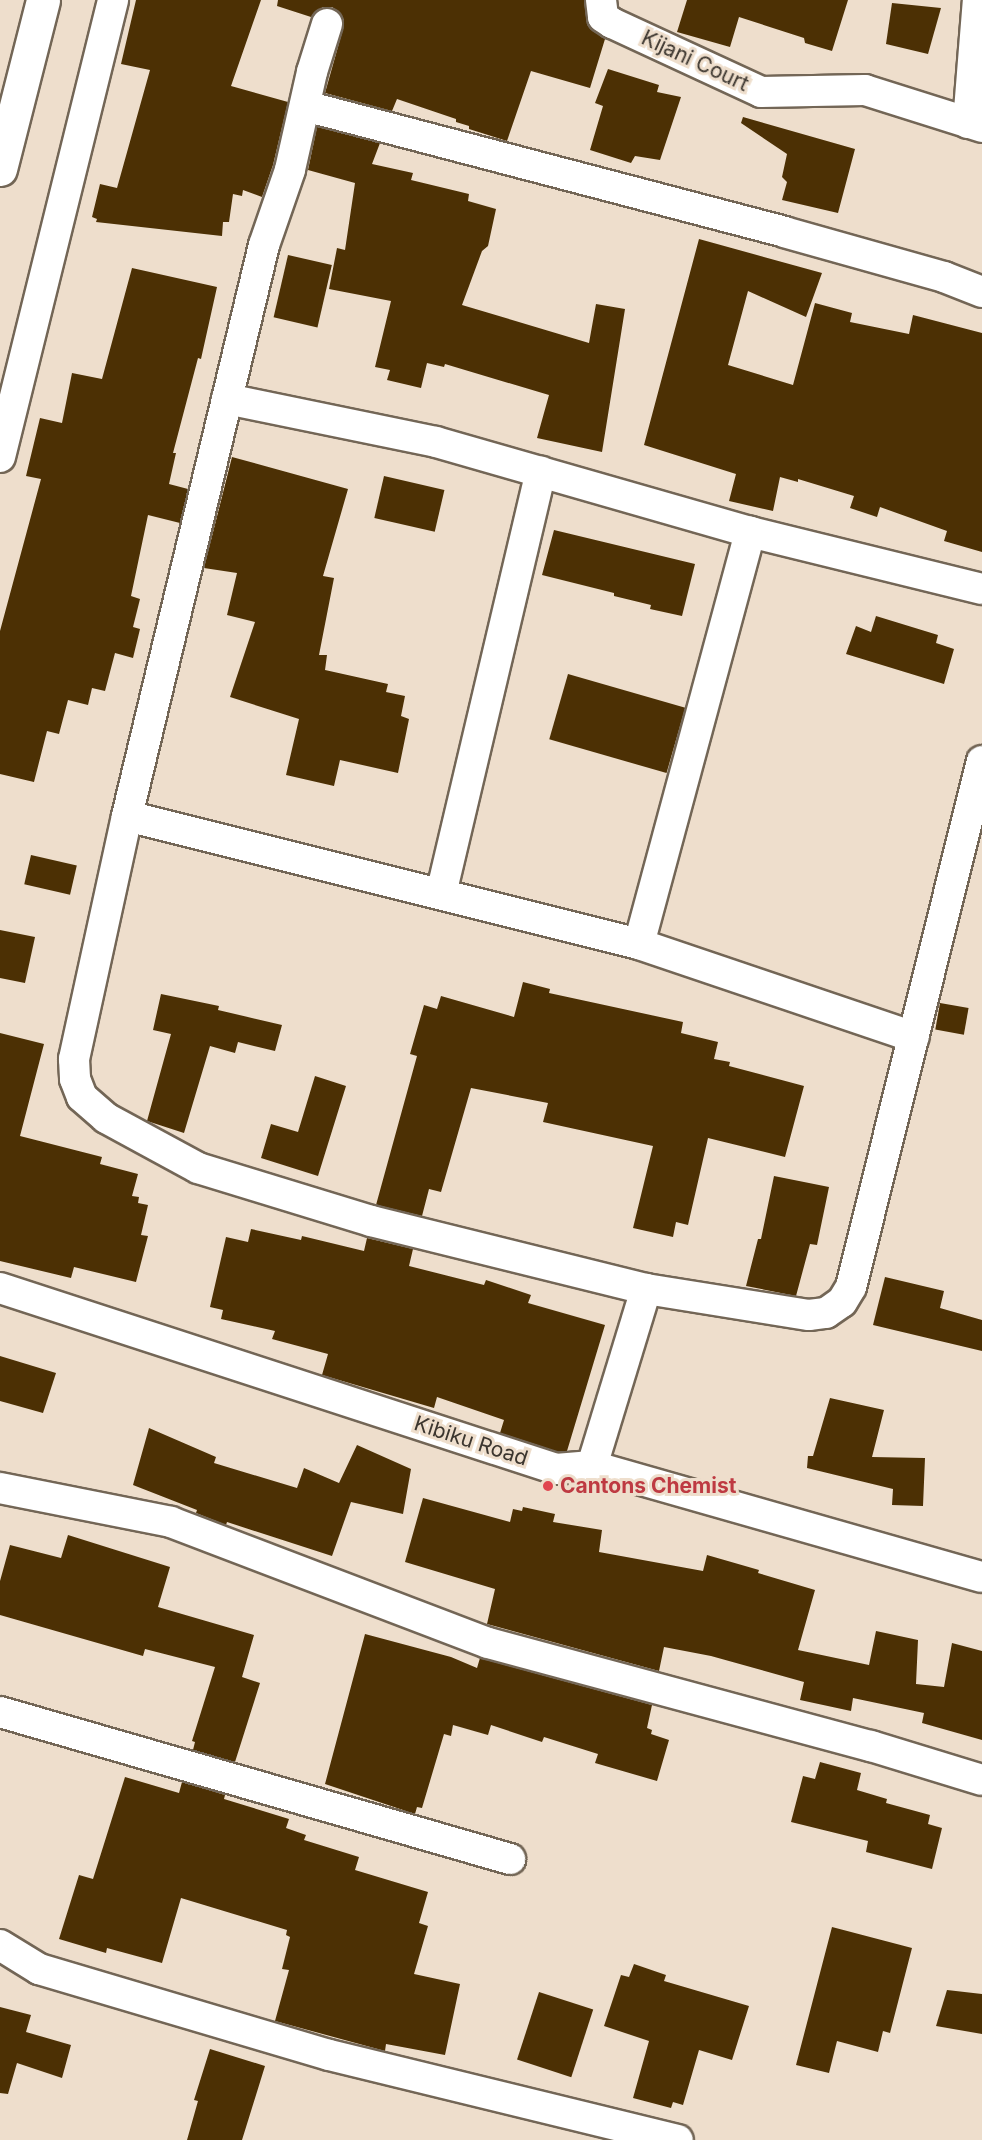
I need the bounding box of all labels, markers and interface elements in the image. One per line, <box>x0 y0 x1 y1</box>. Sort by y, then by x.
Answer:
street label: Kijani Court <box>637 25 753 97</box>
street label: Kibiku Road <box>411 1411 531 1471</box>
place label: Cantons Chemist <box>560 1473 736 1499</box>
marker: Cantons Chemist <box>541 1479 555 1493</box>

